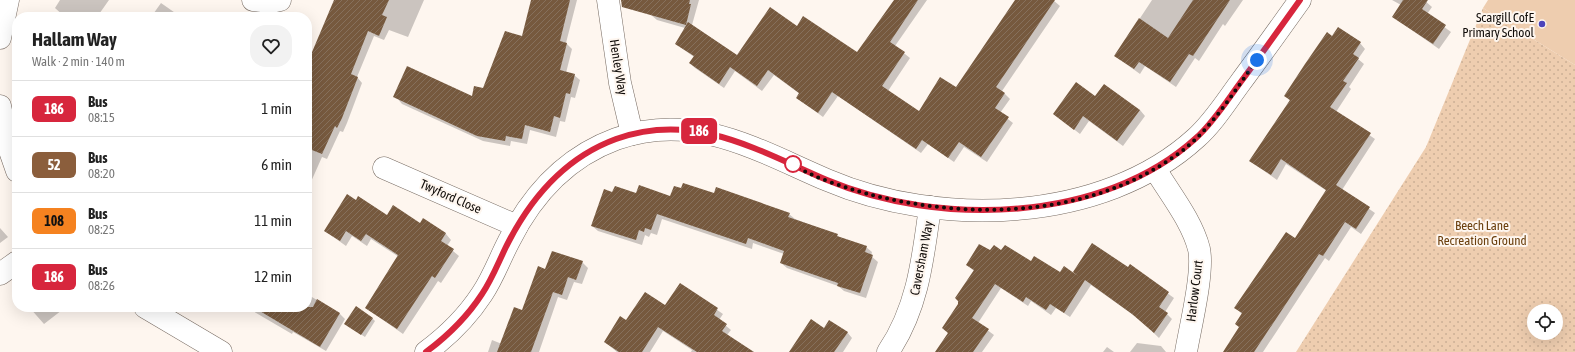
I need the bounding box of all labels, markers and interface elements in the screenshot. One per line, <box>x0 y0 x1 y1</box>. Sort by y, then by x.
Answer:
place label: Scargill CofE Primary School <box>1462 10 1535 40</box>
marker: Scargill CofE Primary School <box>1537 19 1547 29</box>
button: heart <box>250 25 292 67</box>
text: Hallam Way <box>32 28 117 50</box>
street label: Henley Way <box>607 38 630 97</box>
your location <box>1247 50 1267 70</box>
text: Walk · 2 min · 140 m <box>32 54 125 69</box>
text: Bus <box>88 93 108 110</box>
text: 1 min <box>261 100 292 117</box>
text: 186 <box>44 101 64 117</box>
text: 08:15 <box>88 110 115 125</box>
line badge: 186 <box>676 118 722 144</box>
text: 186 <box>689 123 709 139</box>
text: Bus <box>88 149 108 166</box>
unlabelled marker <box>784 155 802 173</box>
text: 6 min <box>261 156 292 173</box>
text: 52 <box>47 157 61 173</box>
text: 08:20 <box>88 166 115 181</box>
street label: Twyford Close <box>418 176 484 217</box>
text: Bus <box>88 205 108 222</box>
text: 11 min <box>254 212 292 229</box>
text: 108 <box>44 213 64 229</box>
park label: Beech Lane Recreation Ground <box>1437 218 1527 248</box>
street label: Caversham Way <box>907 219 936 297</box>
text: 08:25 <box>88 222 115 237</box>
street label: Harlow Court <box>1183 259 1206 323</box>
text: Bus <box>88 261 108 278</box>
text: 12 min <box>254 268 292 285</box>
text: 186 <box>44 269 64 285</box>
text: 08:26 <box>88 278 115 293</box>
map controls <box>1527 304 1563 340</box>
button: locate <box>1527 304 1563 340</box>

